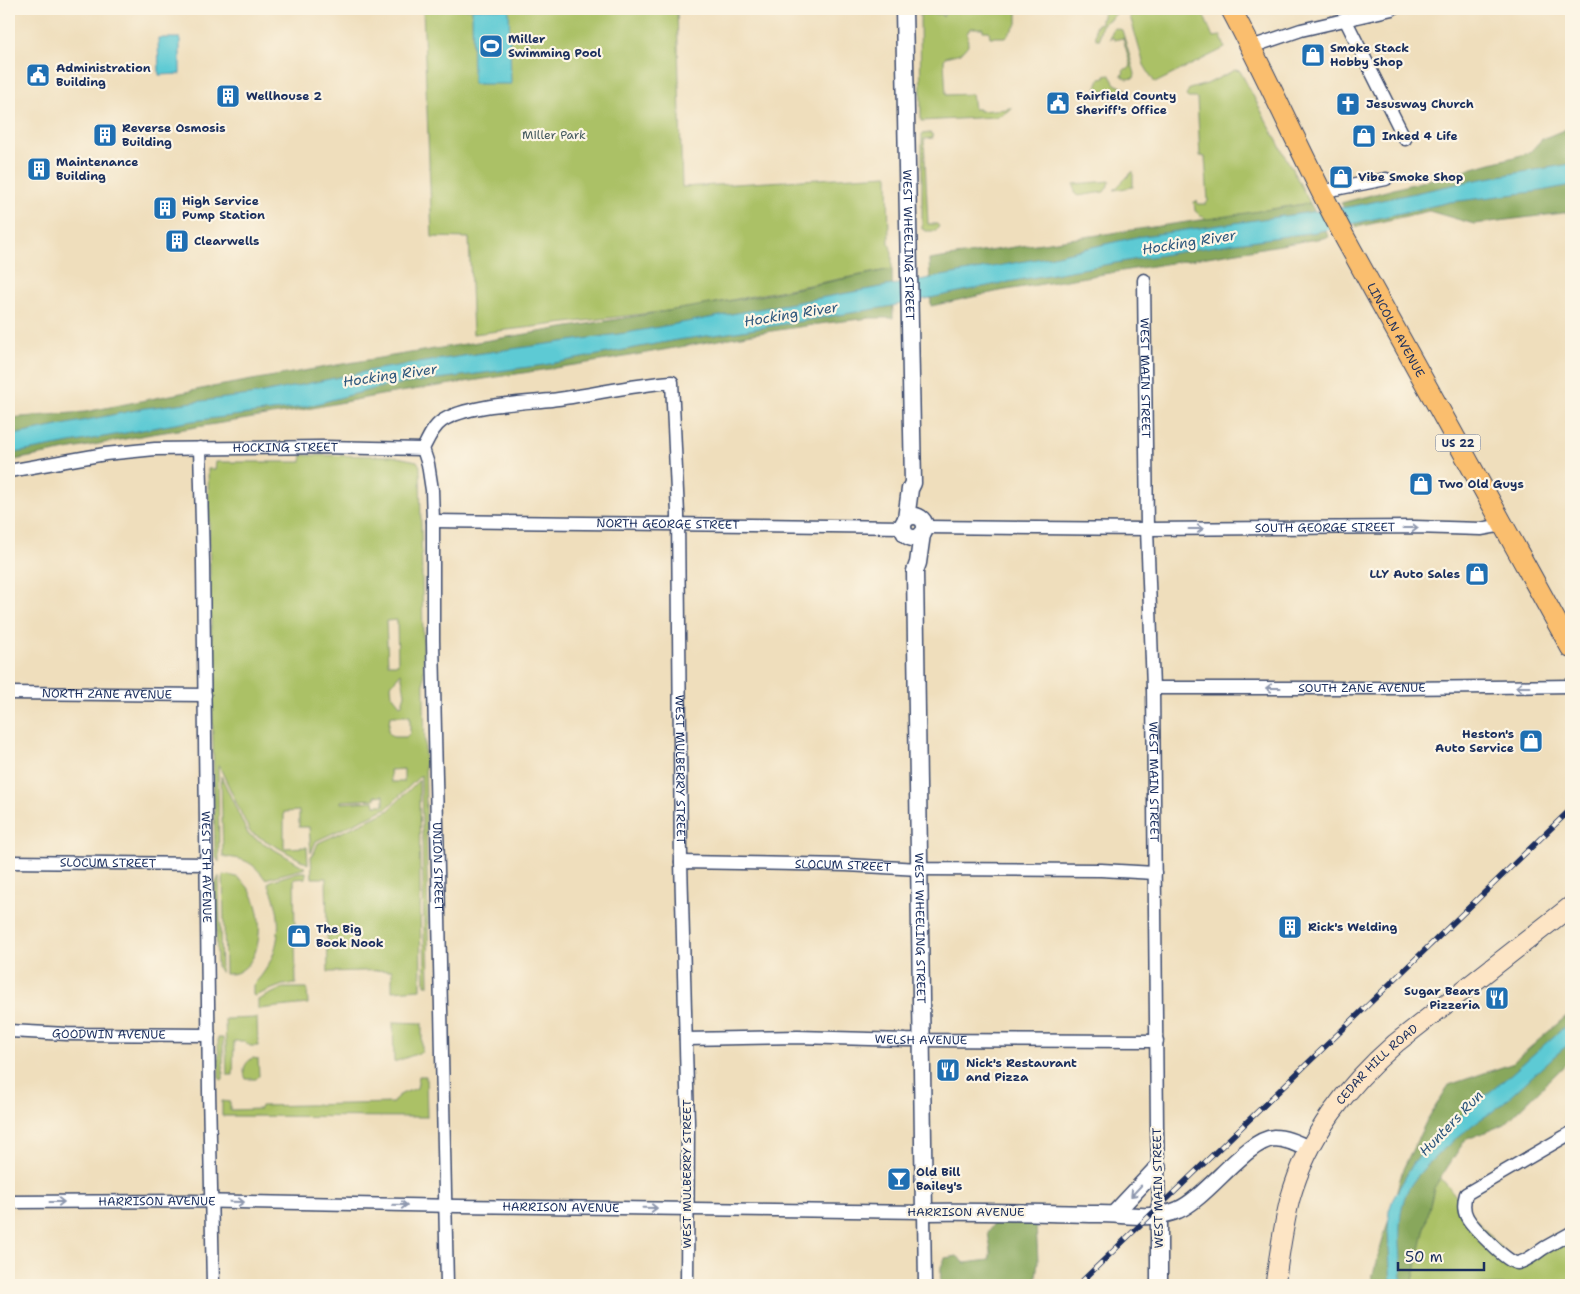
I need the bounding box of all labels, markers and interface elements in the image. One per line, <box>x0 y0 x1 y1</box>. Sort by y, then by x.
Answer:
place label: Miller Swimming Pool <box>508 31 601 61</box>
sports icon: Miller Swimming Pool <box>478 33 504 59</box>
place label: Smoke Stack Hobby Shop <box>1330 40 1409 70</box>
shop icon: Smoke Stack Hobby Shop <box>1300 42 1326 68</box>
place label: Administration Building <box>56 60 151 90</box>
public building icon: Administration Building <box>25 62 51 88</box>
building icon: Wellhouse 2 <box>215 83 241 109</box>
place label: Wellhouse 2 <box>246 88 323 104</box>
place label: Fairfield County Sheriff's Office <box>1076 88 1176 118</box>
public building icon: Fairfield County Sheriff's Office <box>1045 90 1071 116</box>
church icon: Jesusway Church <box>1335 91 1361 117</box>
place label: Jesusway Church <box>1366 96 1474 112</box>
place label: Reverse Osmosis Building <box>122 120 226 150</box>
building icon: Reverse Osmosis Building <box>92 122 118 148</box>
shop icon: Inked 4 Life <box>1351 123 1377 149</box>
park label: Miller Park <box>522 127 586 143</box>
place label: Inked 4 Life <box>1382 128 1458 144</box>
place label: Maintenance Building <box>56 154 138 184</box>
building icon: Maintenance Building <box>26 156 52 182</box>
shop icon: Vibe Smoke Shop <box>1328 164 1354 190</box>
street label: WEST WHEELING STREET <box>899 169 918 321</box>
place label: Vibe Smoke Shop <box>1358 169 1463 185</box>
place label: High Service Pump Station <box>182 193 265 223</box>
building icon: High Service Pump Station <box>152 195 178 221</box>
water label: Hocking River <box>1141 226 1238 258</box>
building icon: Clearwells <box>164 228 190 254</box>
place label: Clearwells <box>194 233 259 249</box>
street label: LINCOLN AVENUE <box>1363 280 1428 380</box>
water label: Hocking River <box>743 298 840 330</box>
street label: WEST MAIN STREET <box>1136 318 1154 439</box>
water label: Hocking River <box>342 359 439 391</box>
road number: US 22 <box>1436 434 1480 452</box>
street label: HOCKING STREET <box>232 439 339 456</box>
shop icon: Two Old Guys <box>1408 471 1434 497</box>
place label: Two Old Guys <box>1438 476 1524 492</box>
street label: NORTH GEORGE STREET <box>596 515 740 533</box>
street label: SOUTH GEORGE STREET <box>1255 519 1396 536</box>
one-way arrow <box>1402 523 1418 532</box>
one-way arrow <box>1187 524 1203 534</box>
shop icon: LLY Auto Sales <box>1464 561 1490 587</box>
place label: LLY Auto Sales <box>1369 566 1460 582</box>
street label: SOUTH ZANE AVENUE <box>1298 680 1426 696</box>
one-way arrow <box>1515 682 1531 692</box>
one-way arrow <box>1265 683 1281 693</box>
street label: NORTH ZANE AVENUE <box>42 685 172 703</box>
street label: WEST MULBERRY STREET <box>672 695 689 845</box>
street label: WEST MAIN STREET <box>1145 721 1162 843</box>
place label: Heston's Auto Service <box>1435 726 1514 756</box>
shop icon: Heston's Auto Service <box>1518 728 1544 754</box>
street label: WEST 5TH AVENUE <box>198 811 215 923</box>
street label: UNION STREET <box>429 822 447 912</box>
street label: WEST WHEELING STREET <box>911 853 929 1004</box>
street label: SLOCUM STREET <box>60 855 157 871</box>
street label: SLOCUM STREET <box>795 856 892 875</box>
building icon: Rick's Welding <box>1277 914 1303 940</box>
place label: Rick's Welding <box>1308 919 1398 935</box>
place label: The Big Book Nook <box>316 921 384 951</box>
shop icon: The Big Book Nook <box>286 923 312 949</box>
place label: Sugar Bears Pizzeria <box>1404 983 1481 1013</box>
restaurant icon: Sugar Bears Pizzeria <box>1484 985 1510 1011</box>
street label: CEDAR HILL ROAD <box>1332 1021 1421 1108</box>
street label: GOODWIN AVENUE <box>52 1025 166 1043</box>
street label: WELSH AVENUE <box>874 1031 967 1048</box>
place label: Nick's Restaurant and Pizza <box>966 1055 1077 1085</box>
restaurant icon: Nick's Restaurant and Pizza <box>935 1057 961 1083</box>
water label: Hunters Run <box>1415 1086 1487 1160</box>
street label: WEST MULBERRY STREET <box>679 1099 695 1249</box>
street label: WEST MAIN STREET <box>1149 1127 1167 1248</box>
place label: Old Bill Bailey's <box>916 1164 962 1194</box>
bar icon: Old Bill Bailey's <box>886 1166 912 1192</box>
one-way arrow <box>1130 1184 1142 1197</box>
street label: HARRISON AVENUE <box>98 1193 216 1210</box>
one-way arrow <box>49 1197 65 1207</box>
one-way arrow <box>229 1197 245 1207</box>
street label: HARRISON AVENUE <box>502 1199 620 1216</box>
one-way arrow <box>392 1201 408 1210</box>
one-way arrow <box>642 1203 658 1213</box>
street label: HARRISON AVENUE <box>907 1204 1025 1220</box>
scale bar <box>1398 1239 1484 1271</box>
text: 50 m <box>1405 1247 1443 1267</box>

